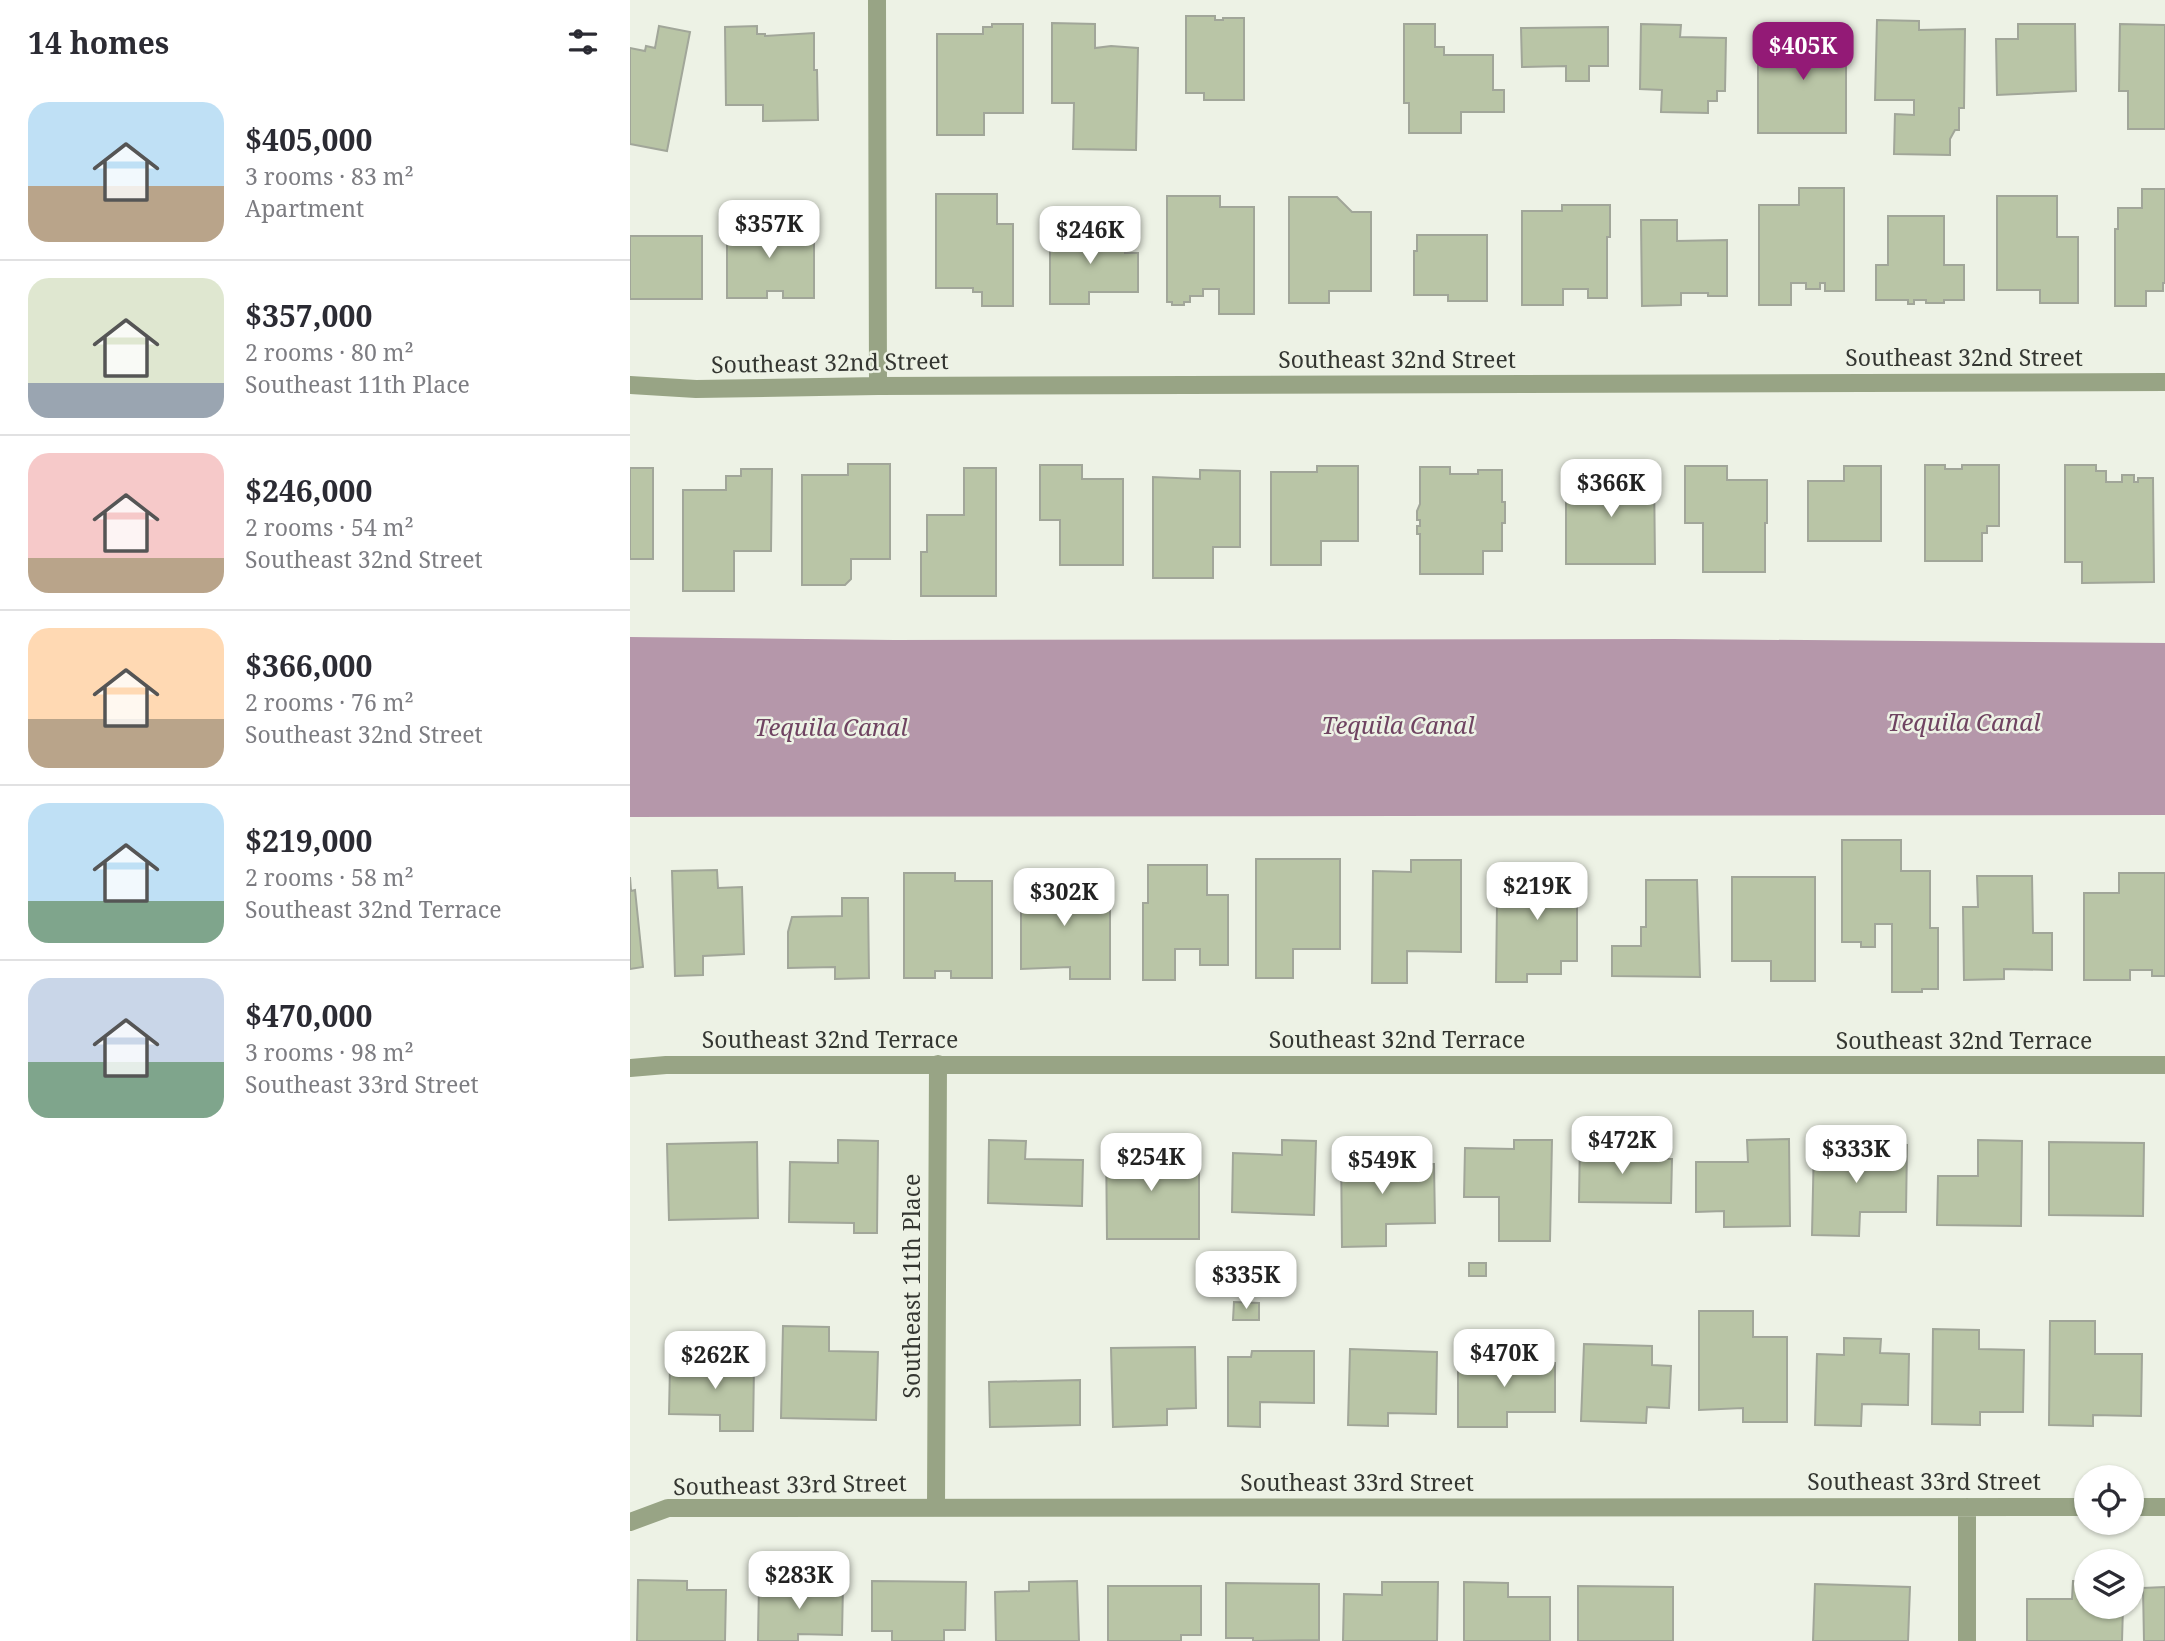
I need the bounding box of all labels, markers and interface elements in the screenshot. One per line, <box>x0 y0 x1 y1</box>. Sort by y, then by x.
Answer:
text: 14 homes <box>28 22 169 63</box>
pin: $405K <box>1754 22 1852 82</box>
icon: filters <box>564 23 602 61</box>
text: $405K <box>1769 29 1837 61</box>
text: $405,000 <box>245 119 372 160</box>
icon: home <box>84 130 168 214</box>
text: 3 rooms · 83 m² <box>245 160 414 192</box>
text: Apartment <box>245 192 364 224</box>
pin: $357K <box>720 201 818 260</box>
pin: $246K <box>1041 206 1139 266</box>
text: $357K <box>735 207 803 239</box>
text: $246K <box>1056 213 1124 245</box>
text: $357,000 <box>245 295 372 336</box>
icon: home <box>84 306 168 390</box>
text: 2 rooms · 80 m² <box>245 336 414 368</box>
street label: Southeast 32nd Street <box>1845 341 2083 373</box>
street label: Southeast 32nd Street <box>1278 343 1516 375</box>
street label: Southeast 32nd Street <box>711 344 949 380</box>
text: Southeast 11th Place <box>245 368 470 400</box>
pin: $366K <box>1562 460 1660 519</box>
text: $366K <box>1577 466 1645 498</box>
text: $246,000 <box>245 470 372 511</box>
icon: home <box>84 481 168 565</box>
text: 2 rooms · 54 m² <box>245 511 414 543</box>
text: Southeast 32nd Street <box>245 543 483 575</box>
text: $366,000 <box>245 645 372 686</box>
icon: home <box>84 656 168 740</box>
text: 2 rooms · 76 m² <box>245 686 414 718</box>
water label: Tequila Canal <box>1888 705 2041 738</box>
water label: Tequila Canal <box>1322 708 1475 741</box>
water label: Tequila Canal <box>755 710 908 743</box>
text: Southeast 32nd Street <box>245 718 483 750</box>
text: $219,000 <box>245 820 372 861</box>
icon: home <box>84 831 168 915</box>
text: 2 rooms · 58 m² <box>245 861 414 893</box>
pin: $219K <box>1488 862 1586 922</box>
pin: $302K <box>1015 869 1113 928</box>
text: $219K <box>1503 869 1571 901</box>
text: $302K <box>1030 875 1098 907</box>
text: Southeast 32nd Terrace <box>245 893 501 925</box>
text: $470,000 <box>245 995 372 1036</box>
icon: home <box>84 1006 168 1090</box>
street label: Southeast 32nd Terrace <box>702 1023 958 1055</box>
street label: Southeast 32nd Terrace <box>1269 1023 1525 1055</box>
street label: Southeast 32nd Terrace <box>1836 1024 2092 1056</box>
text: 3 rooms · 98 m² <box>245 1036 414 1068</box>
text: Southeast 33rd Street <box>245 1068 479 1100</box>
pin: $472K <box>1573 1116 1671 1176</box>
text: $472K <box>1588 1123 1656 1155</box>
pin: $333K <box>1807 1126 1905 1185</box>
text: $333K <box>1822 1132 1890 1164</box>
pin: $254K <box>1102 1134 1200 1193</box>
pin: $549K <box>1333 1136 1431 1196</box>
text: $254K <box>1117 1140 1185 1172</box>
text: $549K <box>1348 1143 1416 1175</box>
street label: Southeast 11th Place <box>895 1174 927 1398</box>
pin: $335K <box>1197 1252 1295 1311</box>
text: $335K <box>1212 1258 1280 1290</box>
pin: $470K <box>1455 1330 1553 1389</box>
pin: $262K <box>666 1332 764 1391</box>
text: $470K <box>1470 1336 1538 1368</box>
text: $262K <box>681 1338 749 1370</box>
street label: Southeast 33rd Street <box>1807 1465 2041 1497</box>
map controls <box>2074 1465 2144 1619</box>
button: locate <box>2074 1465 2144 1535</box>
street label: Southeast 33rd Street <box>673 1466 907 1502</box>
street label: Southeast 33rd Street <box>1240 1466 1474 1498</box>
button: layers <box>2074 1549 2144 1619</box>
pin: $283K <box>750 1552 848 1611</box>
text: $283K <box>765 1558 833 1590</box>

